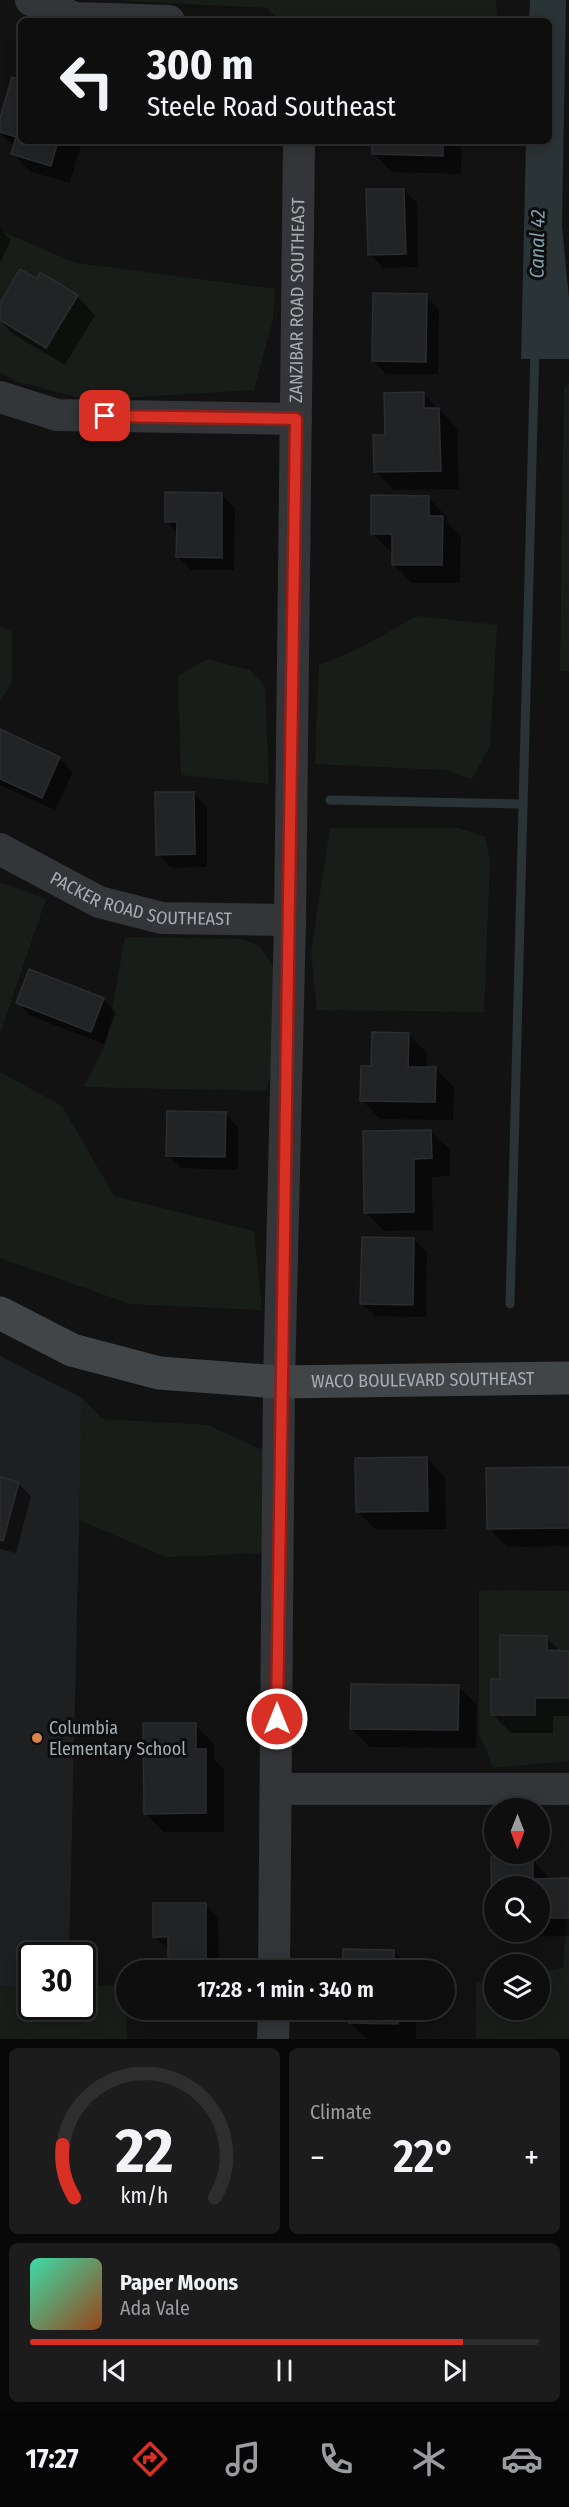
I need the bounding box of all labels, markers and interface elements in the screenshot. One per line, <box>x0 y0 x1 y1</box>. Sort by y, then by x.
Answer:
text: 300 m <box>147 40 254 90</box>
icon: left <box>48 42 126 120</box>
text: Steele Road Southeast <box>147 91 396 123</box>
street label: ZANZIBAR ROAD SOUTHEAST <box>285 197 309 403</box>
water label: Canal 42 <box>524 209 550 279</box>
pin <box>79 390 130 441</box>
icon: arrive <box>88 399 121 432</box>
street label: PACKER ROAD SOUTHEAST <box>47 867 233 930</box>
street label: WACO BOULEVARD SOUTHEAST <box>311 1367 535 1393</box>
position arrow <box>245 1687 309 1751</box>
place label: Columbia Elementary School <box>49 1717 186 1760</box>
marker: Columbia Elementary School <box>30 1731 44 1745</box>
north arrow <box>484 1798 550 1864</box>
map controls <box>484 1798 550 2020</box>
button: search <box>484 1876 550 1942</box>
speed limit sign: 30 <box>18 1942 96 2020</box>
button: layers <box>484 1954 550 2020</box>
text: 17:28 · 1 min · 340 m <box>197 1976 374 2003</box>
text: Climate <box>310 2100 372 2124</box>
text: 22 <box>115 2114 173 2189</box>
text: 22° <box>393 2130 456 2184</box>
text: − <box>310 2138 325 2178</box>
text: + <box>524 2138 539 2178</box>
text: km/h <box>121 2183 168 2209</box>
text: Paper Moons <box>120 2269 238 2296</box>
text: Ada Vale <box>120 2296 190 2320</box>
icon: previous <box>98 2354 131 2387</box>
icon: pause <box>268 2354 301 2387</box>
icon: next <box>438 2354 471 2387</box>
icon: directions <box>129 2438 171 2480</box>
icon: music <box>222 2438 264 2480</box>
icon: phone <box>315 2438 357 2480</box>
icon: climate <box>408 2438 450 2480</box>
icon: car <box>501 2438 543 2480</box>
text: 17:27 <box>26 2443 78 2475</box>

